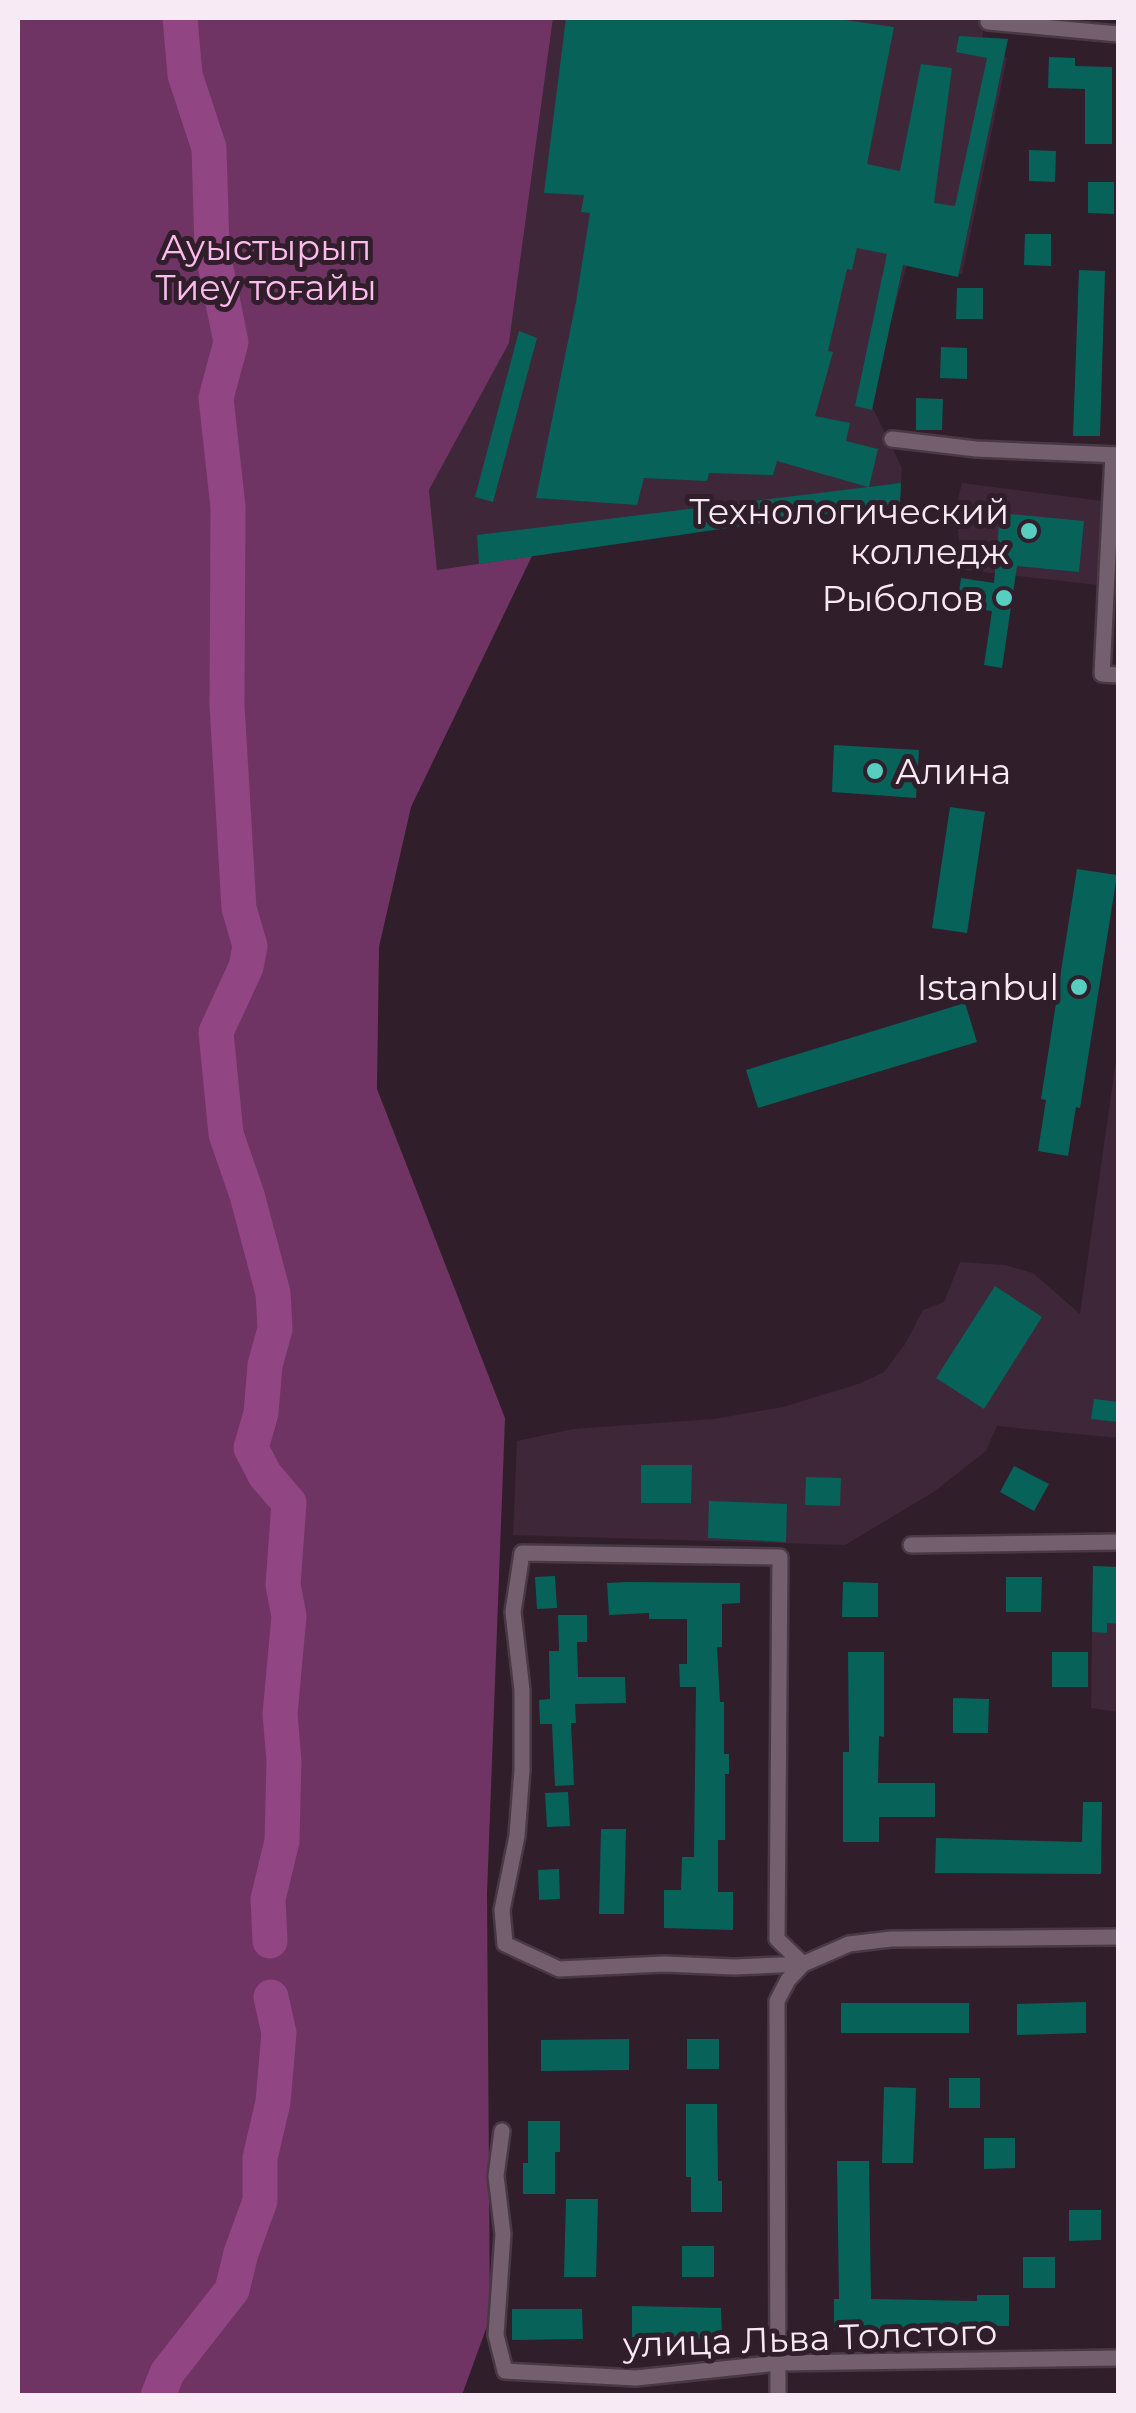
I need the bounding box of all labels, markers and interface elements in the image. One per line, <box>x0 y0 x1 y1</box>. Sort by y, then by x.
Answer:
park label: Ауыстырып Тиеу тоғайы <box>155 226 377 309</box>
place label: Технологический колледж <box>689 490 1009 573</box>
marker: Технологический колледж <box>1018 520 1040 542</box>
place label: Рыболов <box>822 577 984 620</box>
marker: Рыболов <box>993 587 1015 609</box>
place label: Алина <box>895 750 1011 793</box>
marker: Алина <box>864 760 886 782</box>
place label: Istanbul <box>917 966 1059 1009</box>
marker: Istanbul <box>1068 976 1090 998</box>
street label: улица Льва Толстого <box>621 2310 998 2366</box>

